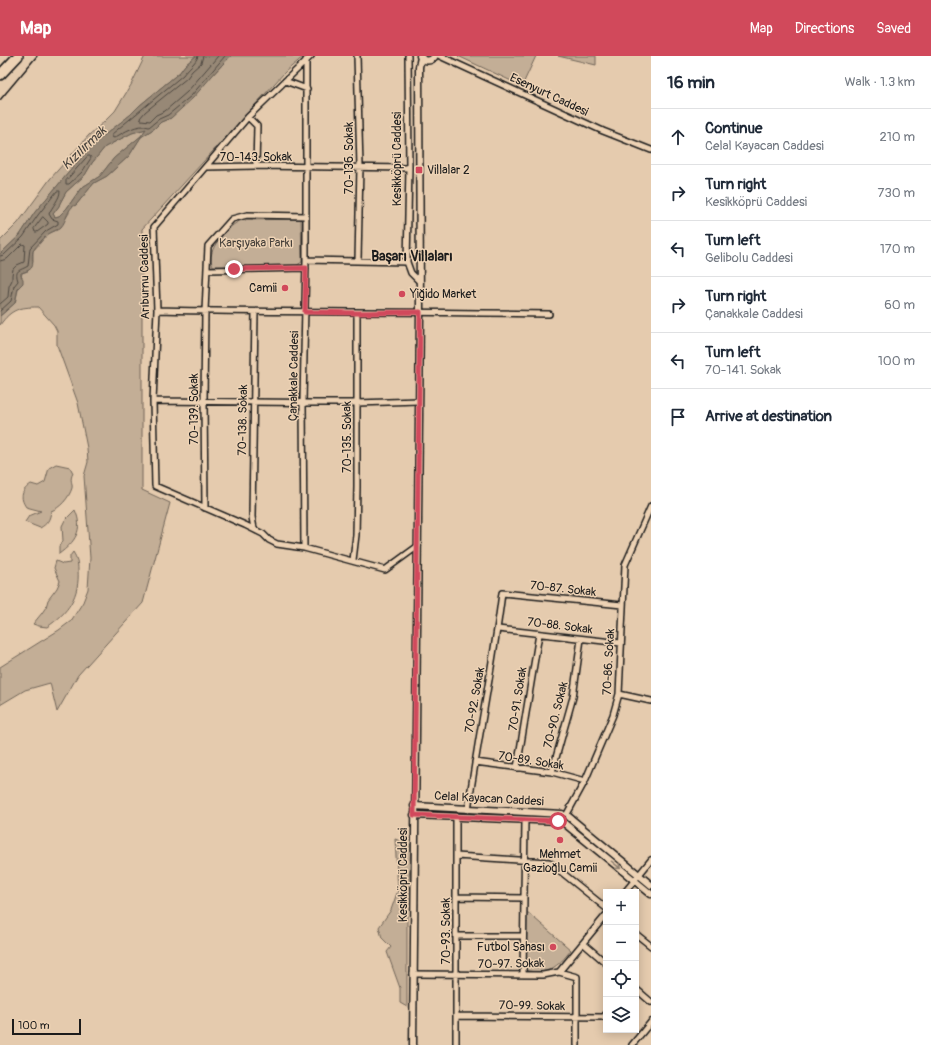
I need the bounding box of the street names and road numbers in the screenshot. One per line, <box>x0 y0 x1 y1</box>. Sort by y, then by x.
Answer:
street label: Esenyurt Caddesi <box>507 70 591 120</box>
street label: Kesikköprü Caddesi <box>390 112 405 206</box>
street label: 70-136. Sokak <box>342 122 357 194</box>
street label: 70-143. Sokak <box>220 150 292 165</box>
street label: Arıburnu Caddesi <box>137 234 153 320</box>
street label: Çanakkale Caddesi <box>286 331 302 421</box>
street label: 70-139. Sokak <box>187 373 202 445</box>
street label: 70-138. Sokak <box>235 384 251 456</box>
street label: 70-135. Sokak <box>340 401 355 473</box>
street label: 70-87. Sokak <box>529 578 597 600</box>
street label: 70-88. Sokak <box>526 615 594 637</box>
street label: 70-86. Sokak <box>600 628 618 696</box>
street label: 70-92. Sokak <box>462 666 488 734</box>
street label: 70-91. Sokak <box>506 666 530 732</box>
street label: 70-90. Sokak <box>540 680 572 750</box>
street label: 70-89. Sokak <box>497 748 565 774</box>
street label: Celal Kayacan Caddesi <box>434 789 544 809</box>
street label: Kesikköprü Caddesi <box>396 828 411 922</box>
street label: 70-93. Sokak <box>439 898 454 964</box>
street label: 70-97. Sokak <box>478 956 544 972</box>
street label: 70-99. Sokak <box>499 998 565 1014</box>

